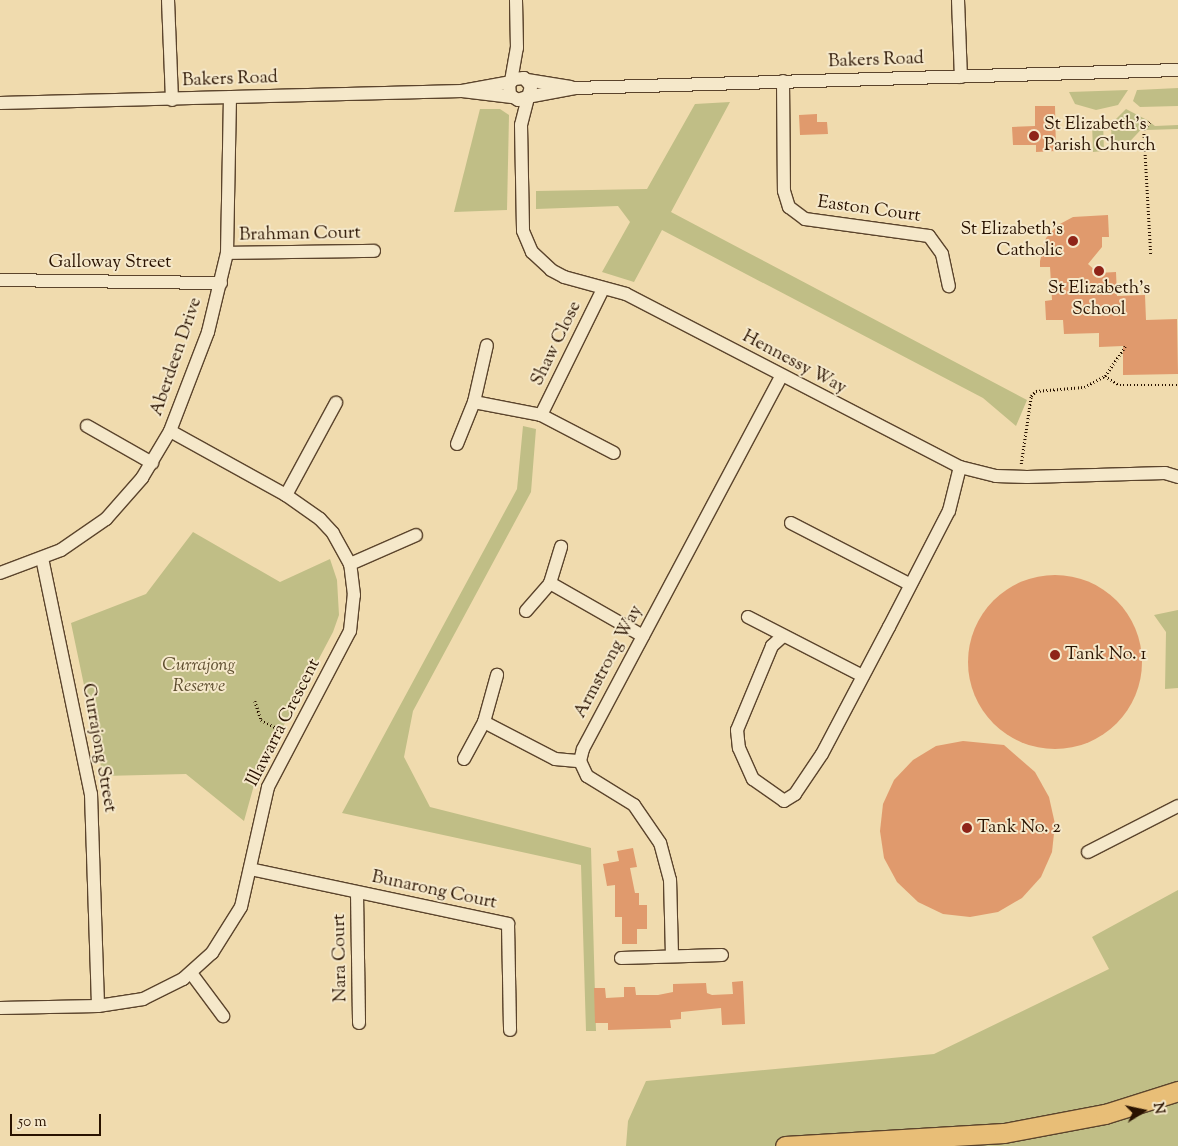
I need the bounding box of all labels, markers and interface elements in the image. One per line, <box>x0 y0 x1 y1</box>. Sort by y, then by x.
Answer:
street label: Bakers Road <box>828 49 924 73</box>
street label: Bakers Road <box>182 68 278 92</box>
place label: St Elizabeth's Parish Church <box>1044 115 1156 158</box>
marker: St Elizabeth's Parish Church <box>1028 130 1040 142</box>
street label: Easton Court <box>816 192 922 228</box>
place label: St Elizabeth's Catholic <box>960 220 1063 262</box>
street label: Brahman Court <box>239 223 361 247</box>
marker: St Elizabeth's Catholic <box>1067 235 1079 247</box>
street label: Galloway Street <box>49 252 171 274</box>
marker: St Elizabeth's School <box>1093 265 1105 277</box>
place label: St Elizabeth's School <box>1048 279 1150 322</box>
street label: Aberdeen Drive <box>147 295 207 419</box>
street label: Shaw Close <box>527 298 587 390</box>
street label: Hennessy Way <box>738 326 850 400</box>
street label: Armstrong Way <box>570 602 648 722</box>
place label: Tank No. 1 <box>1065 644 1147 666</box>
marker: Tank No. 1 <box>1049 649 1061 661</box>
street label: Illawarra Crescent <box>242 655 326 791</box>
park label: Currajong Reserve <box>162 656 236 699</box>
street label: Currajong Street <box>76 682 120 814</box>
place label: Tank No. 2 <box>977 817 1061 839</box>
marker: Tank No. 2 <box>961 822 973 834</box>
street label: Bunarong Court <box>370 867 498 915</box>
street label: Nara Court <box>329 914 353 1002</box>
north arrow <box>1118 1086 1168 1136</box>
text: N <box>1147 1101 1169 1116</box>
scale bar <box>12 1104 104 1136</box>
text: 50 m <box>18 1112 47 1133</box>

